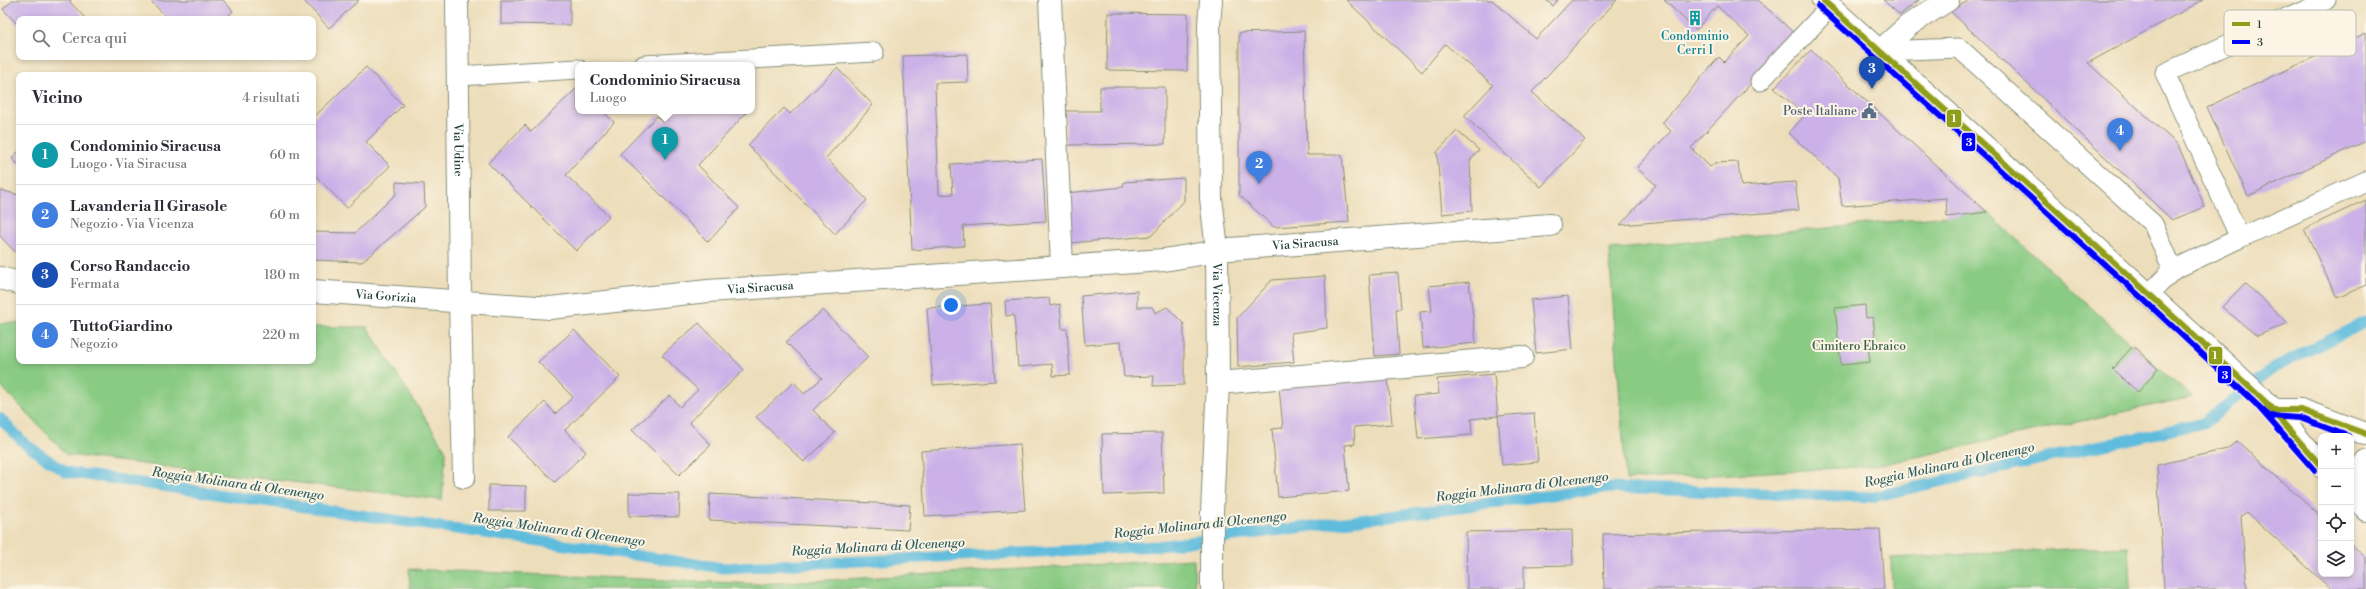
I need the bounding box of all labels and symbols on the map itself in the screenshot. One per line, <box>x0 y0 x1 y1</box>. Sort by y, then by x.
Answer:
building icon: Condominio Cerri I <box>1686 9 1704 27</box>
legend <box>2224 10 2356 56</box>
text: 1 <box>2257 18 2262 32</box>
place label: Condominio Cerri I <box>1661 29 1729 58</box>
text: 3 <box>2257 36 2263 50</box>
pin: 3 <box>1859 56 1885 89</box>
public building icon: Poste Italiane <box>1860 102 1878 120</box>
place label: Poste Italiane <box>1783 104 1857 119</box>
line badge: 1 <box>1946 109 1962 128</box>
text: 1 <box>1951 112 1957 126</box>
pin: 4 <box>2107 118 2133 151</box>
street label: Via Udine <box>450 122 466 177</box>
pin: 1 <box>652 127 678 160</box>
line badge: 3 <box>1961 132 1976 152</box>
text: 3 <box>1966 136 1973 150</box>
pin: 2 <box>1246 151 1272 184</box>
street label: Via Siracusa <box>1270 234 1340 254</box>
street label: Via Vicenza <box>1209 262 1225 327</box>
street label: Via Siracusa <box>726 278 795 298</box>
street label: Via Gorizia <box>354 287 418 306</box>
your location <box>941 295 961 315</box>
park label: Cimitero Ebraico <box>1812 339 1906 354</box>
line badge: 1 <box>2208 346 2223 365</box>
text: 1 <box>2212 349 2218 363</box>
line badge: 3 <box>2217 365 2232 384</box>
text: 3 <box>2222 369 2229 383</box>
water label: Roggia Molinara di Olcenengo <box>1862 439 2036 491</box>
water label: Roggia Molinara di Olcenengo <box>150 464 325 504</box>
water label: Roggia Molinara di Olcenengo <box>1434 468 1610 506</box>
water label: Roggia Molinara di Olcenengo <box>1112 508 1288 542</box>
water label: Roggia Molinara di Olcenengo <box>471 510 646 550</box>
water label: Roggia Molinara di Olcenengo <box>790 534 965 560</box>

